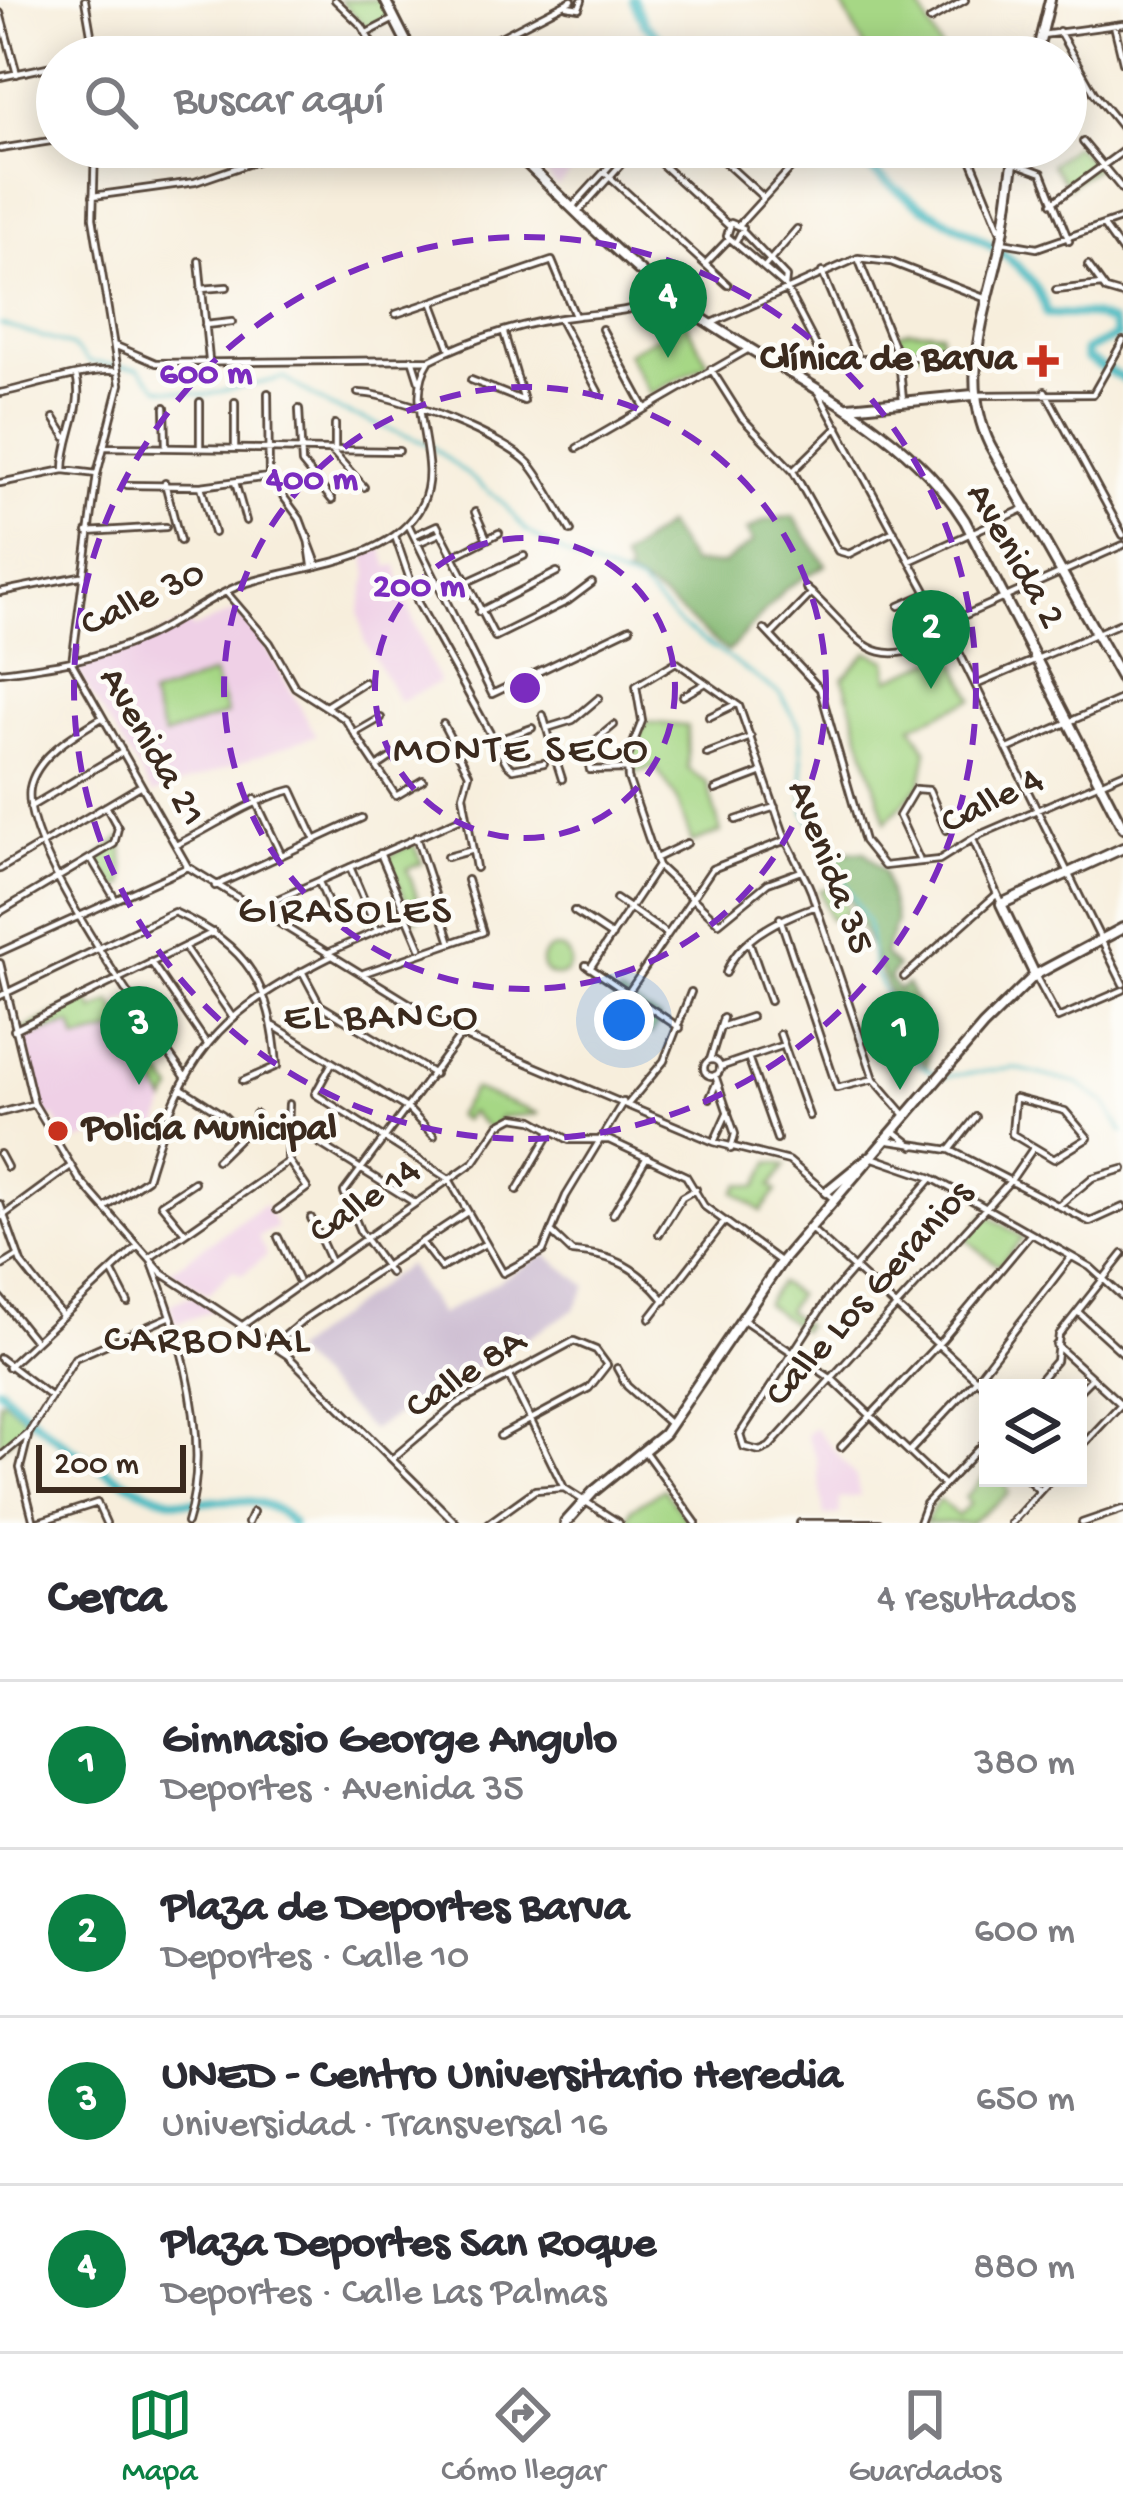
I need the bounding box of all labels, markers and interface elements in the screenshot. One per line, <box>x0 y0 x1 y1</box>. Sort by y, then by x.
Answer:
search box <box>36 36 1087 168</box>
icon: search <box>78 69 144 135</box>
text: Buscar aquí <box>174 76 384 129</box>
pin: 4 <box>629 259 707 358</box>
place label: Clínica de Barva <box>760 338 1018 384</box>
marker: Clínica de Barva <box>1027 345 1059 377</box>
text: 600 m <box>159 354 253 397</box>
text: 400 m <box>265 460 358 503</box>
street label: Avenida 2 <box>953 476 1073 638</box>
street label: Calle 30 <box>75 552 213 650</box>
text: 200 m <box>373 567 466 610</box>
pin: 2 <box>892 590 970 689</box>
street label: Avenida 21 <box>86 660 214 836</box>
centre of rings <box>504 667 546 709</box>
district label: MONTE SECO <box>393 728 651 777</box>
street label: Calle 4 <box>934 759 1052 847</box>
street label: Avenida 35 <box>774 775 882 961</box>
district label: GIRASOLES <box>238 889 454 938</box>
pin: 3 <box>100 986 178 1085</box>
your location <box>594 990 654 1050</box>
pin: 1 <box>861 991 939 1090</box>
district label: EL BANCO <box>283 995 481 1044</box>
place label: Policía Municipal <box>80 1108 337 1154</box>
marker: Policía Municipal <box>45 1118 71 1144</box>
street label: Calle 14 <box>302 1149 430 1257</box>
street label: Calle Los Geranios <box>757 1171 986 1418</box>
district label: CARBONAL <box>104 1318 312 1367</box>
street label: Calle 8A <box>398 1319 537 1432</box>
map controls <box>979 1379 1087 1487</box>
button: layers <box>979 1379 1087 1487</box>
scale bar <box>36 1439 186 1492</box>
text: 200 m <box>54 1447 139 1485</box>
text: Cerca <box>48 1571 166 1631</box>
text: 4 resultados <box>877 1578 1075 1624</box>
text: Gimnasio George Angulo <box>162 1715 617 1768</box>
text: 1 <box>79 1742 95 1788</box>
text: 380 m <box>974 1742 1075 1788</box>
text: Deportes · Avenida 35 <box>162 1768 524 1814</box>
text: Plaza de Deportes Barva <box>162 1883 629 1936</box>
text: 2 <box>77 1910 97 1956</box>
text: 600 m <box>974 1910 1075 1956</box>
text: Deportes · Calle 10 <box>162 1936 469 1982</box>
text: UNED - Centro Universitario Heredia <box>162 2051 842 2104</box>
text: 3 <box>77 2078 97 2124</box>
text: 650 m <box>976 2078 1075 2124</box>
text: Universidad · Transversal 16 <box>162 2104 607 2150</box>
text: Plaza Deportes San Roque <box>162 2219 656 2272</box>
text: 4 <box>78 2246 96 2292</box>
text: 880 m <box>973 2246 1075 2292</box>
text: Deportes · Calle Las Palmas <box>162 2272 606 2318</box>
tab: Mapa <box>122 2382 198 2492</box>
tab: Cómo llegar <box>441 2382 605 2492</box>
tab: Guardados <box>849 2382 1001 2492</box>

